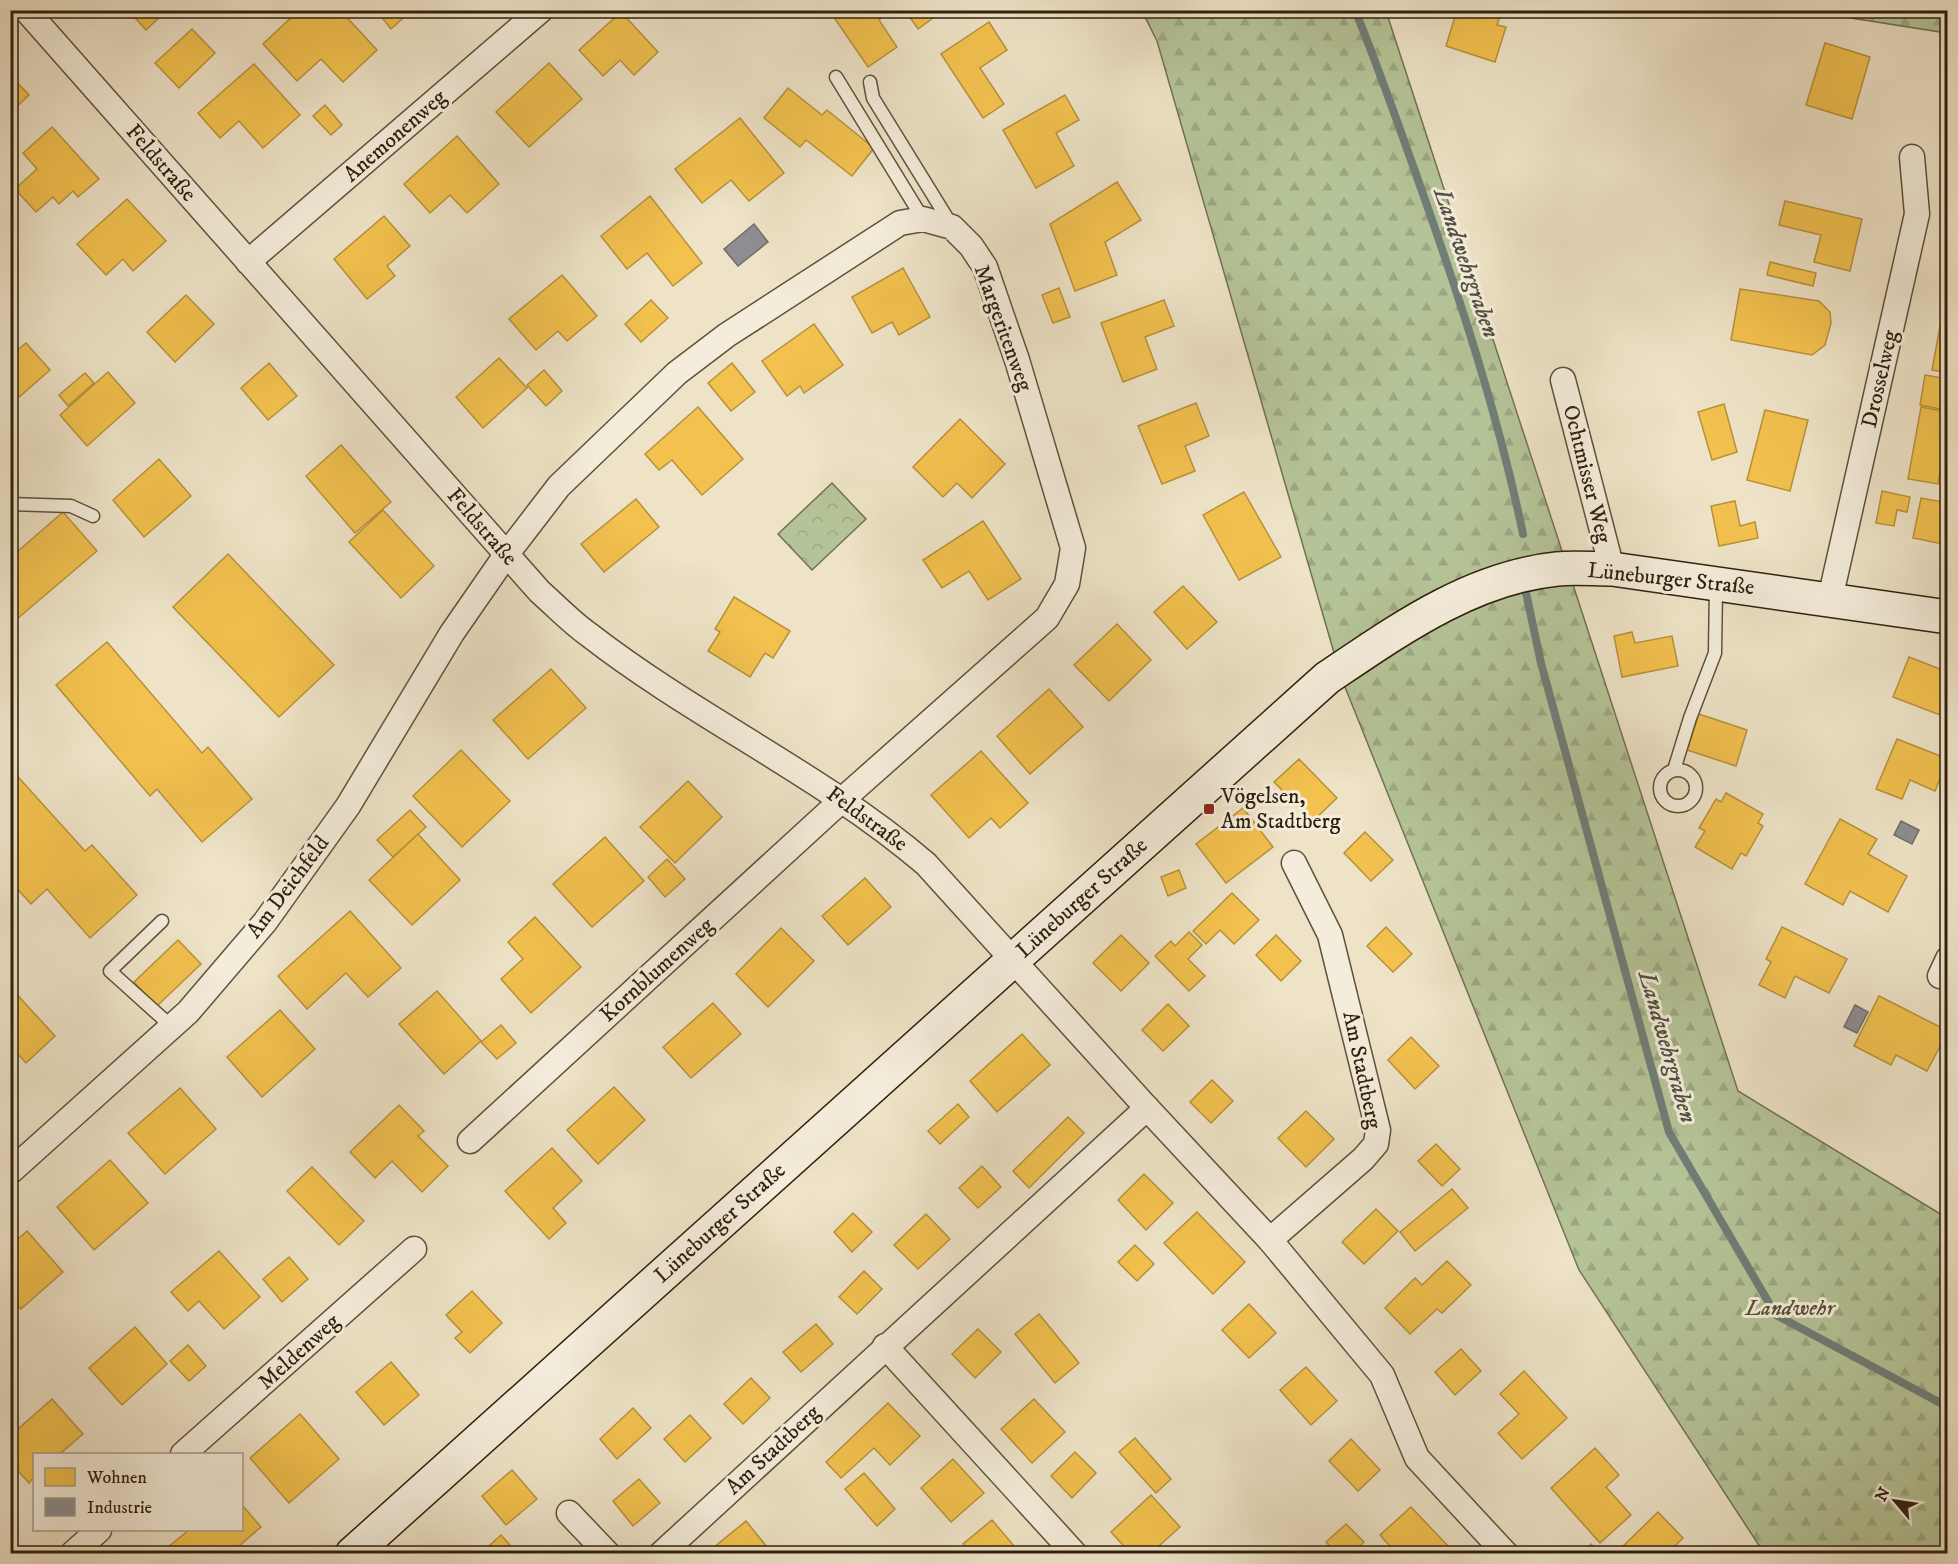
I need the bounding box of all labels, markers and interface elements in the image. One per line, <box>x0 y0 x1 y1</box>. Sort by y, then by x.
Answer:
street label: Anemonenweg <box>338 84 452 188</box>
street label: Feldstraße <box>120 119 202 207</box>
water label: Landwehrgraben <box>1426 182 1506 342</box>
street label: Margeritenweg <box>968 261 1038 395</box>
street label: Drosselweg <box>1856 327 1904 430</box>
street label: Ochtmisser Weg <box>1557 402 1617 546</box>
street label: Feldstraße <box>441 483 523 571</box>
street label: Lüneburger Straße <box>1586 557 1756 601</box>
street label: Feldstraße <box>821 780 913 858</box>
place label: Vögelsen, Am Stadtberg <box>1220 783 1341 835</box>
marker: Vögelsen, Am Stadtberg <box>1202 802 1216 816</box>
street label: Am Deichfeld <box>241 831 335 943</box>
street label: Lüneburger Straße <box>1011 832 1153 964</box>
street label: Kornblumenweg <box>595 912 720 1028</box>
water label: Landwehrgraben <box>1630 966 1703 1126</box>
street label: Am Stadtberg <box>1336 1009 1388 1132</box>
street label: Lüneburger Straße <box>649 1157 791 1289</box>
park label: Landwehr <box>1743 1295 1837 1322</box>
street label: Meldenweg <box>252 1308 346 1396</box>
street label: Am Stadtberg <box>720 1399 826 1501</box>
legend <box>33 1453 243 1531</box>
text: Wohnen <box>86 1467 148 1489</box>
north arrow <box>1865 1471 1925 1531</box>
text: N <box>1871 1484 1895 1505</box>
text: Industrie <box>87 1497 152 1519</box>

